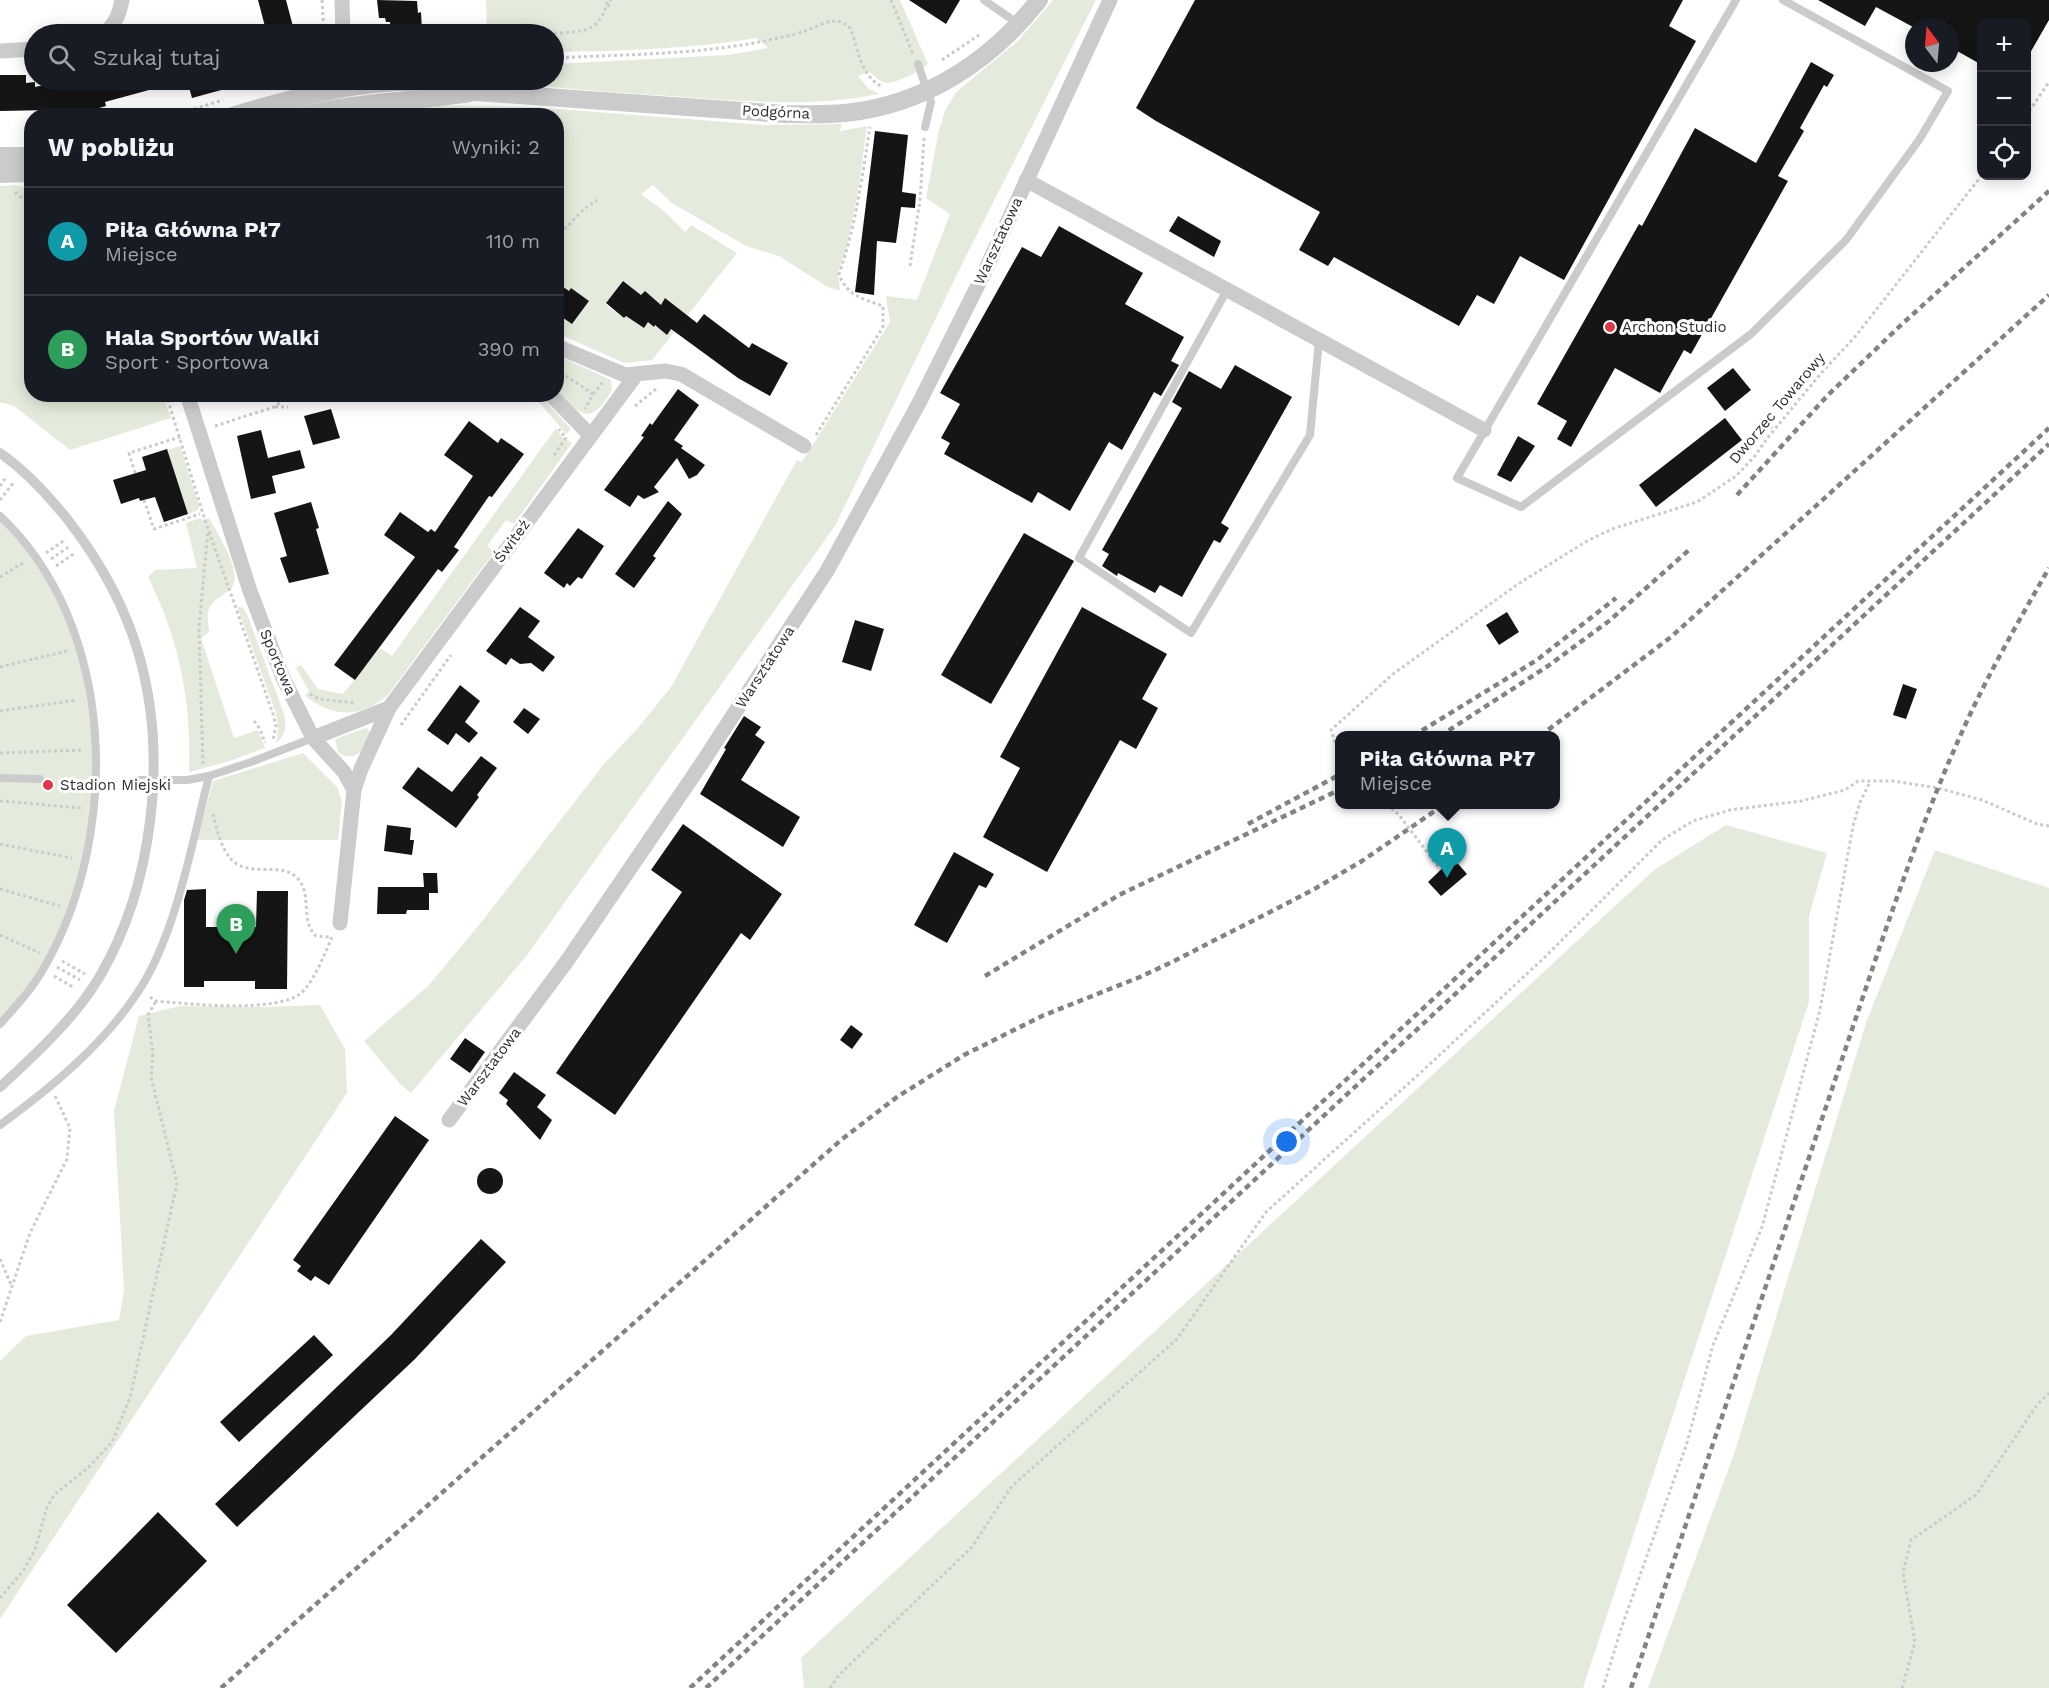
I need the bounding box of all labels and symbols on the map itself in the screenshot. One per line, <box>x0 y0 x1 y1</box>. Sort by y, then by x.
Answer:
north arrow <box>1905 18 1959 72</box>
street label: Podgórna <box>741 101 811 123</box>
street label: Warsztatowa <box>970 194 1026 288</box>
place label: Archon Studio <box>1622 318 1726 336</box>
marker: Archon Studio <box>1603 320 1617 334</box>
street label: Dworzec Towarowy <box>1725 349 1829 467</box>
street label: Świteź <box>489 515 534 566</box>
street label: Warsztatowa <box>732 622 799 711</box>
street label: Sportowa <box>256 626 300 698</box>
place label: Stadion Miejski <box>60 776 171 794</box>
marker: Stadion Miejski <box>41 778 55 792</box>
pin: A <box>1428 828 1466 878</box>
pin: B <box>216 904 256 954</box>
street label: Warsztatowa <box>453 1023 525 1110</box>
your location <box>1272 1127 1301 1156</box>

